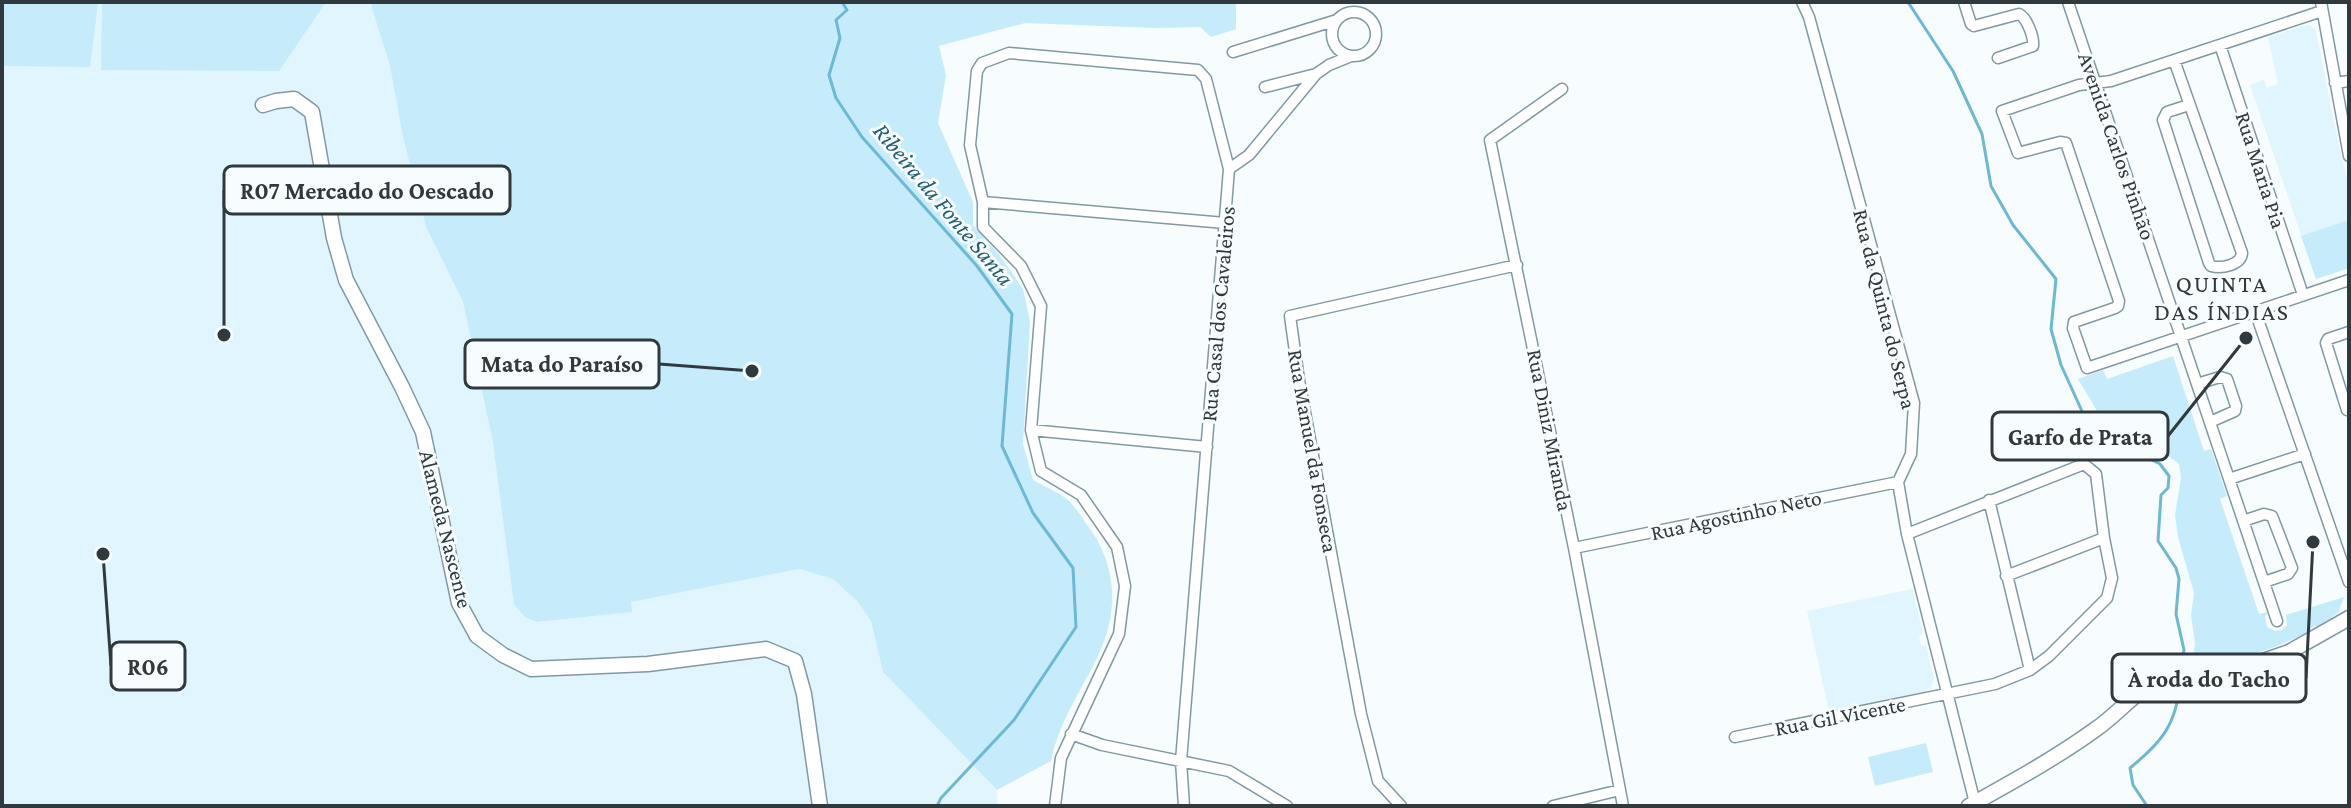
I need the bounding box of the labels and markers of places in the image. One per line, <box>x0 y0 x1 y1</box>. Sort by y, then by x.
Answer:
callout: R07 Mercado do Oescado <box>224 166 510 214</box>
callout: Mata do Paraíso <box>465 340 659 388</box>
callout: Garfo de Prata <box>1992 412 2168 460</box>
callout: R06 <box>111 642 185 690</box>
callout: À roda do Tacho <box>2112 654 2306 702</box>

